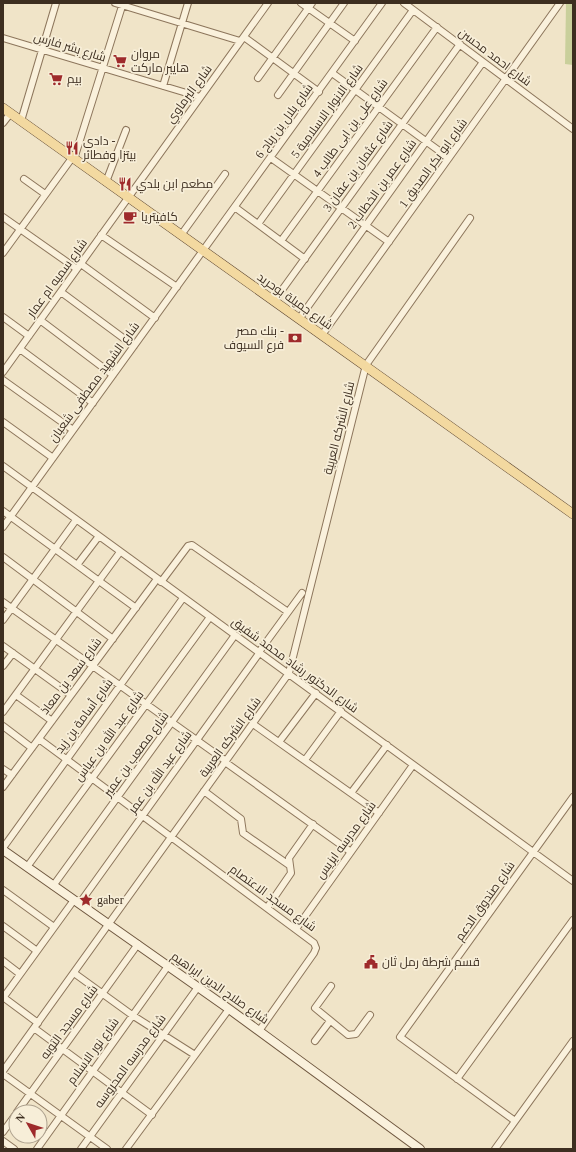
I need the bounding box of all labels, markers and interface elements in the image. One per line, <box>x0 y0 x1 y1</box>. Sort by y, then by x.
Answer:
street label: شارع احمد محسن <box>455 25 534 90</box>
street label: شارع بشر فارس <box>32 29 108 66</box>
place label: مروان هايبر ماركت <box>131 47 189 75</box>
supermarket icon: مروان هايبر ماركت <box>112 53 128 69</box>
street label: شارع الانوار الاسلامية 5 <box>288 61 367 161</box>
street label: شارع البرماوي <box>163 62 217 128</box>
supermarket icon: بيم <box>48 71 64 87</box>
place label: بيم <box>67 72 82 87</box>
street label: شارع على بن ابى طالب 4 <box>310 76 391 181</box>
street label: شارع بلال بن رباح 6 <box>252 81 317 162</box>
street label: شارع ابو بكر الصديق 1 <box>396 116 471 211</box>
street label: شارع عثمان بن عفان 3 <box>320 118 397 215</box>
place label: دادي - بيتزا وفطائر <box>82 134 136 162</box>
street label: شارع عمر بن الخطاب 2 <box>345 136 420 232</box>
restaurant icon: دادي - بيتزا وفطائر <box>64 140 80 156</box>
restaurant icon: مطعم ابن بلدي <box>117 176 133 192</box>
place label: مطعم ابن بلدي <box>136 177 213 194</box>
cafe icon: كافيتريا <box>122 209 138 225</box>
place label: كافيتريا <box>141 210 178 224</box>
street label: شارع سميه ام عمار <box>23 236 91 321</box>
street label: شارع جميلة بوحريد <box>254 270 336 333</box>
street label: شارع الشهيد مصطفى شعبان <box>46 319 143 445</box>
place label: بنك مصر - فرع السيوف <box>224 324 284 353</box>
bank icon: بنك مصر - فرع السيوف <box>287 330 303 346</box>
street label: شارع الشركه العربية <box>321 380 358 476</box>
street label: شارع الدكتور رشاد محمد شفيق <box>228 614 361 716</box>
street label: شارع سعد بن معاذ <box>38 635 105 718</box>
street label: شارع أسامة بن زيد <box>51 675 117 757</box>
street label: شارع عبد الله بن عباس <box>71 687 147 785</box>
street label: شارع الشركه العربية <box>196 694 265 780</box>
street label: شارع مصعب بن عمير <box>100 709 172 801</box>
street label: شارع عبد الله بن عمر <box>124 727 195 817</box>
street label: شارع مدرسه ايزيس <box>313 798 380 882</box>
street label: شارع صندوق الدعم <box>452 858 519 944</box>
street label: شارع مسجد الاعتصام <box>226 862 319 935</box>
place icon: gaber <box>78 892 94 908</box>
place label: gaber <box>97 893 124 907</box>
street label: شارع صلاح الدين ابراهيم <box>168 949 272 1028</box>
public building icon: قسم شرطة رمل ثان <box>363 954 379 970</box>
place label: قسم شرطة رمل ثان <box>382 955 480 970</box>
street label: شارع مسجد التوبه <box>37 982 101 1062</box>
street label: شارع مدرسه المحروسه <box>91 1011 170 1111</box>
street label: شارع نور الاسلام <box>64 1015 123 1088</box>
north arrow <box>8 1104 48 1144</box>
text: N <box>13 1111 27 1125</box>

